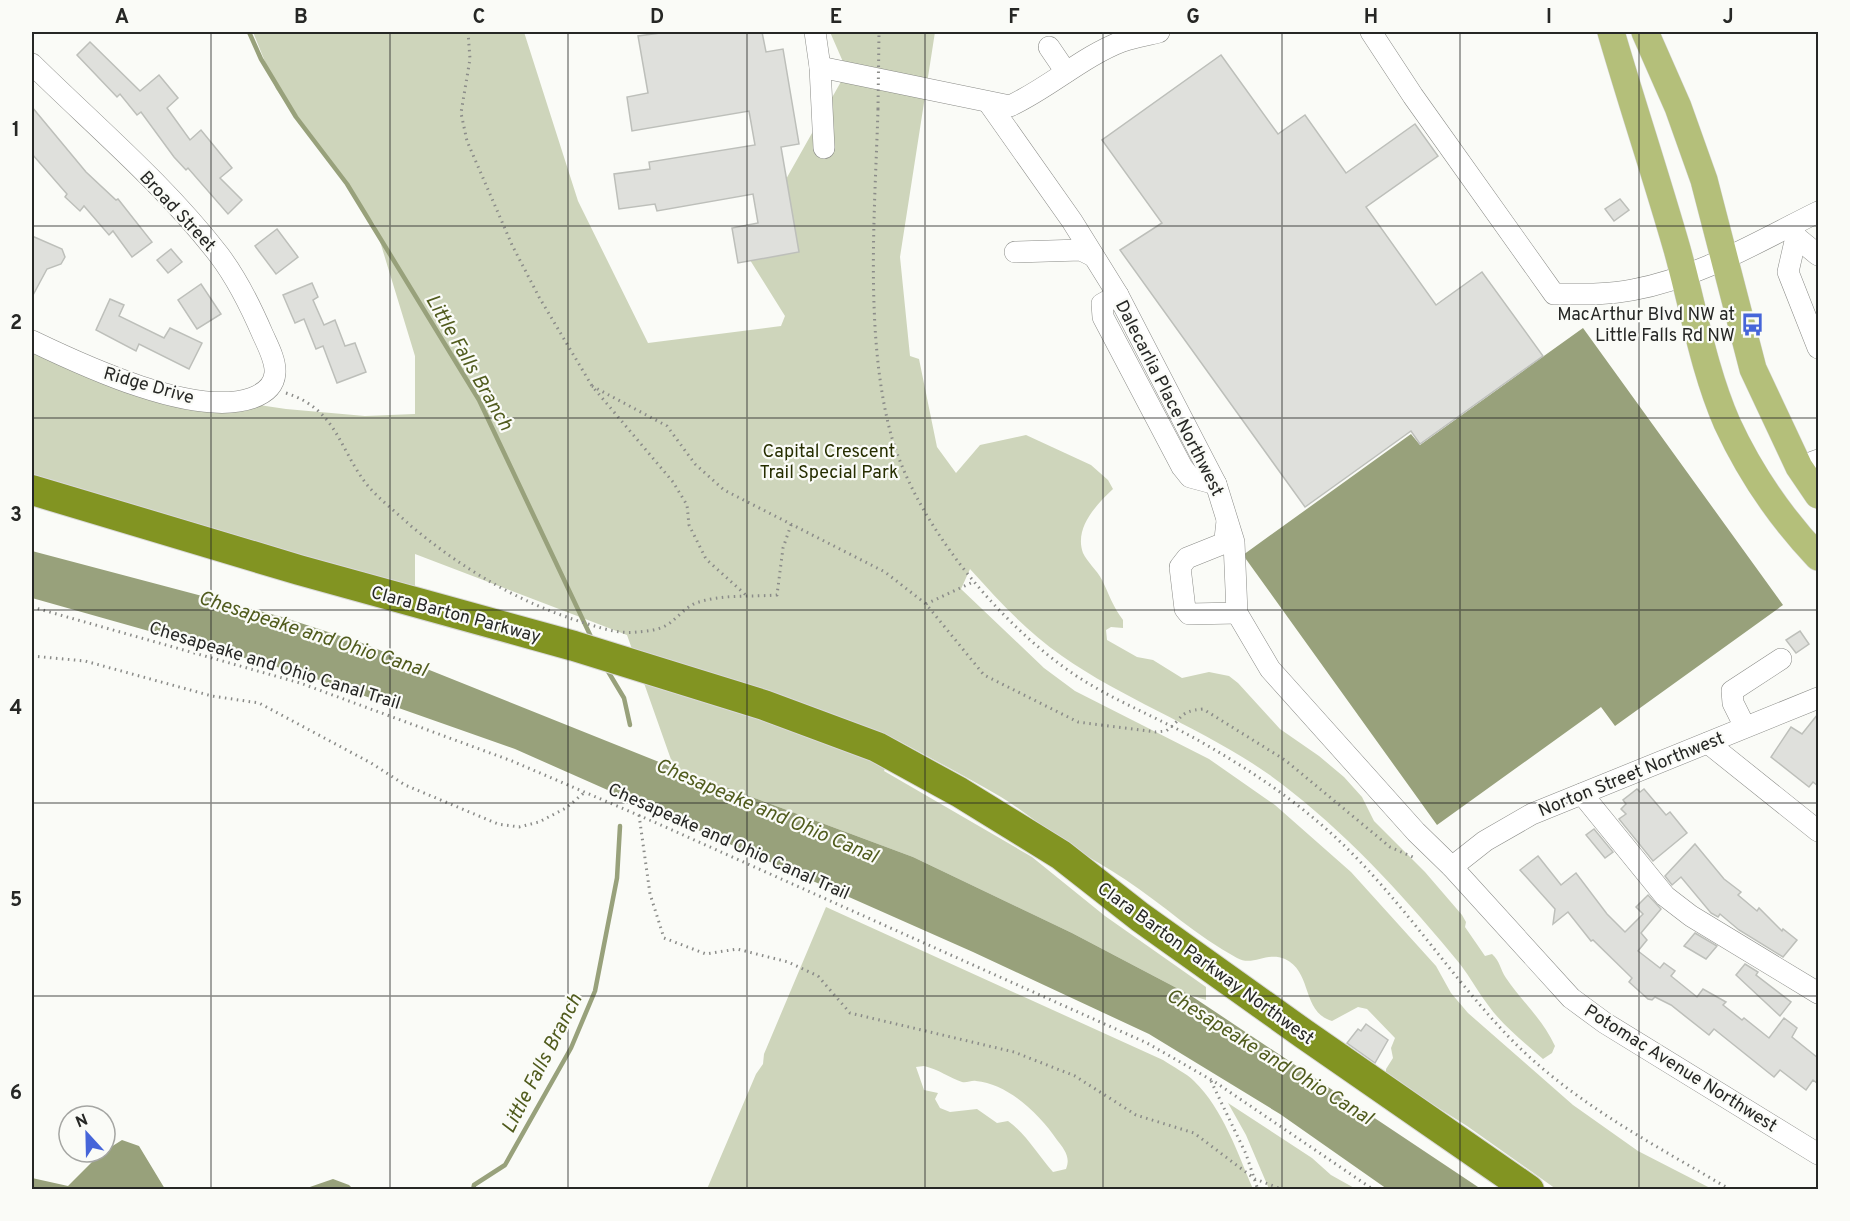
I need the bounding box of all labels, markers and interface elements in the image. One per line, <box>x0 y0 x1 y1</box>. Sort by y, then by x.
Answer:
text: A <box>115 5 129 31</box>
text: B <box>294 5 308 31</box>
text: C <box>473 5 485 31</box>
text: D <box>650 5 664 31</box>
text: E <box>830 5 842 31</box>
text: F <box>1008 5 1020 31</box>
text: G <box>1186 5 1200 31</box>
text: H <box>1364 5 1378 31</box>
text: I <box>1546 5 1552 31</box>
text: J <box>1722 5 1734 31</box>
text: 1 <box>12 118 20 144</box>
street label: Broad Street <box>134 167 220 257</box>
water label: Little Falls Branch <box>419 290 518 436</box>
street label: Dalecarlia Place Northwest <box>1109 297 1228 501</box>
place label: MacArthur Blvd NW at Little Falls Rd NW <box>1557 304 1735 348</box>
text: 2 <box>10 311 22 337</box>
bus stop icon: MacArthur Blvd NW at Little Falls Rd NW <box>1740 311 1766 337</box>
street label: Ridge Drive <box>101 363 197 410</box>
park label: Capital Crescent Trail Special Park <box>760 441 898 485</box>
text: 3 <box>10 503 22 529</box>
street label: Clara Barton Parkway <box>368 582 543 649</box>
water label: Chesapeake and Ohio Canal <box>195 586 431 684</box>
street label: Chesapeake and Ohio Canal Trail <box>146 617 403 716</box>
text: 4 <box>10 696 22 722</box>
street label: Norton Street Northwest <box>1535 728 1728 823</box>
water label: Chesapeake and Ohio Canal <box>651 753 882 871</box>
street label: Chesapeake and Ohio Canal Trail <box>604 779 853 906</box>
street label: Clara Barton Parkway Northwest <box>1092 878 1318 1051</box>
text: 5 <box>10 888 22 914</box>
water label: Chesapeake and Ohio Canal <box>1161 983 1378 1133</box>
water label: Little Falls Branch <box>496 989 589 1138</box>
street label: Potomac Avenue Northwest <box>1579 1000 1781 1138</box>
text: 6 <box>10 1081 22 1107</box>
north arrow <box>57 1104 117 1164</box>
text: N <box>73 1111 91 1133</box>

